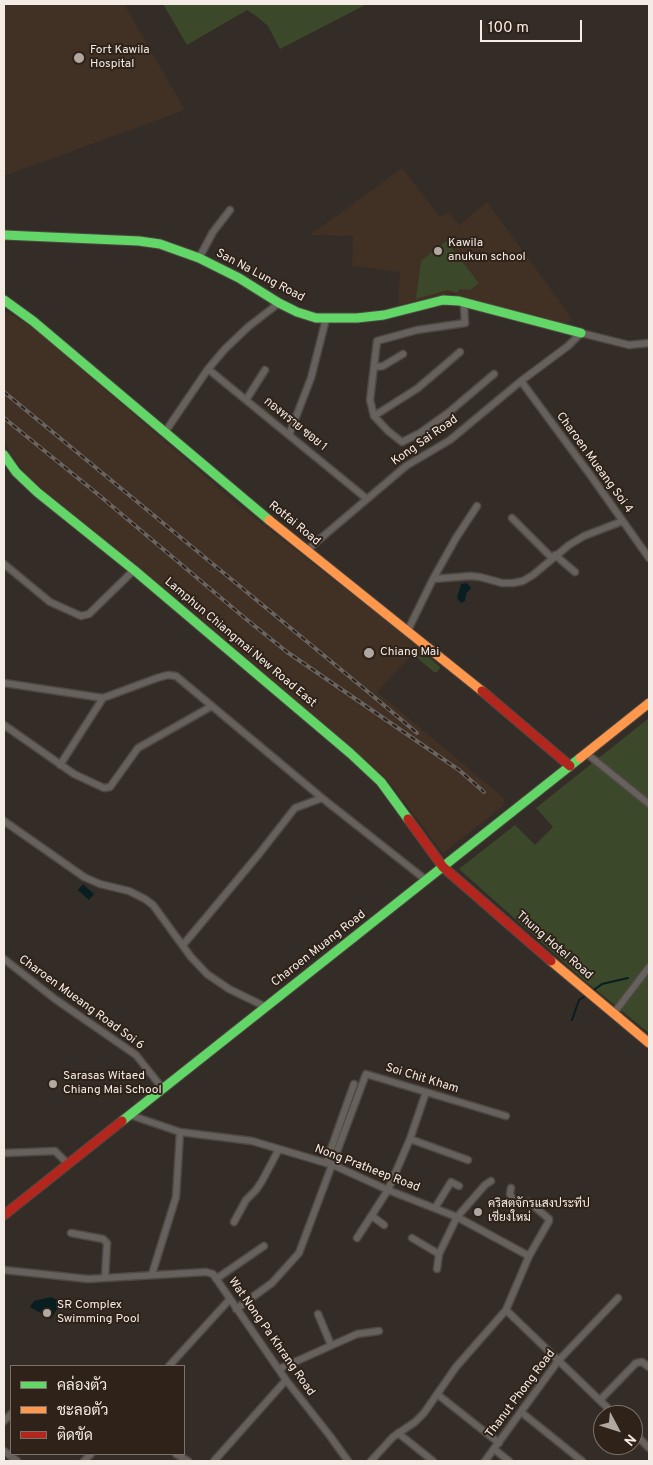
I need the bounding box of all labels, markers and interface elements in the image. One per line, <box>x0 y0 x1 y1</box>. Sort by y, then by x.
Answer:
scale bar <box>483 10 586 42</box>
text: 100 m <box>488 19 529 38</box>
place label: Fort Kawila Hospital <box>90 44 150 72</box>
marker: Fort Kawila Hospital <box>72 51 86 65</box>
place label: Kawila anukun school <box>448 237 526 265</box>
marker: Kawila anukun school <box>432 245 444 257</box>
street label: San Na Lung Road <box>213 247 307 305</box>
street label: กองทราย ซอย 1 <box>260 395 330 455</box>
street label: Charoen Mueang Soi 4 <box>553 410 635 516</box>
street label: Kong Sai Road <box>389 413 461 469</box>
street label: Rotfai Road <box>265 499 323 549</box>
street label: Lamphun Chiangmai New Road East <box>161 575 319 711</box>
marker: Chiang Mai <box>362 646 376 660</box>
place label: Chiang Mai <box>380 646 439 660</box>
street label: Charoen Muang Road <box>269 908 369 990</box>
street label: Thung Hotel Road <box>513 909 595 983</box>
street label: Charoen Mueang Road Soi 6 <box>15 953 147 1053</box>
street label: Soi Chit Kham <box>384 1061 460 1097</box>
place label: Sarasas Witaed Chiang Mai School <box>63 1070 162 1098</box>
marker: Sarasas Witaed Chiang Mai School <box>47 1078 59 1090</box>
street label: Nong Pratheep Road <box>312 1142 422 1196</box>
place label: คริสตจักรแสงประทีป เชียงใหม่ <box>488 1198 590 1226</box>
marker: คริสตจักรแสงประทีป เชียงใหม่ <box>472 1206 484 1218</box>
street label: Wat Nong Pa Khrang Road <box>225 1275 317 1399</box>
place label: SR Complex Swimming Pool <box>57 1299 140 1327</box>
marker: SR Complex Swimming Pool <box>41 1307 53 1319</box>
street label: Thanut Phong Road <box>483 1347 559 1441</box>
legend <box>10 1365 185 1455</box>
text: คล่องตัว <box>57 1377 107 1396</box>
text: ชะลอตัว <box>57 1402 108 1421</box>
north arrow <box>593 1405 643 1455</box>
text: ติดขัด <box>57 1427 93 1446</box>
text: N <box>619 1430 639 1449</box>

